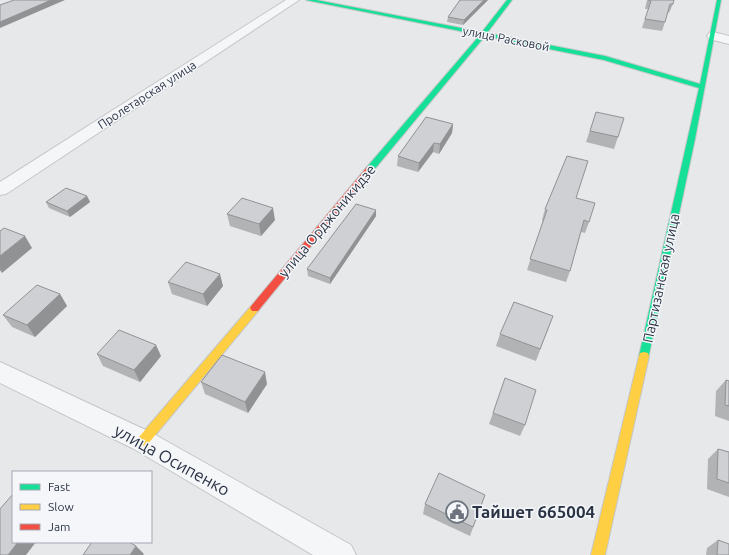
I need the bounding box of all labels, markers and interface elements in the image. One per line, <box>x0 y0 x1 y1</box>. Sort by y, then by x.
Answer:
street label: улица Расковой <box>462 24 551 53</box>
street label: Пролетарская улица <box>95 58 198 131</box>
street label: улица Орджоникидзе <box>275 161 379 281</box>
street label: Партизанская улица <box>639 212 683 344</box>
street label: улица Осипенко <box>111 420 233 499</box>
legend <box>12 471 152 543</box>
text: Fast <box>48 480 70 493</box>
public building icon: Тайшет 665004 <box>444 499 470 525</box>
text: Slow <box>48 500 74 513</box>
place label: Тайшет 665004 <box>472 502 595 521</box>
text: Jam <box>48 520 70 533</box>

